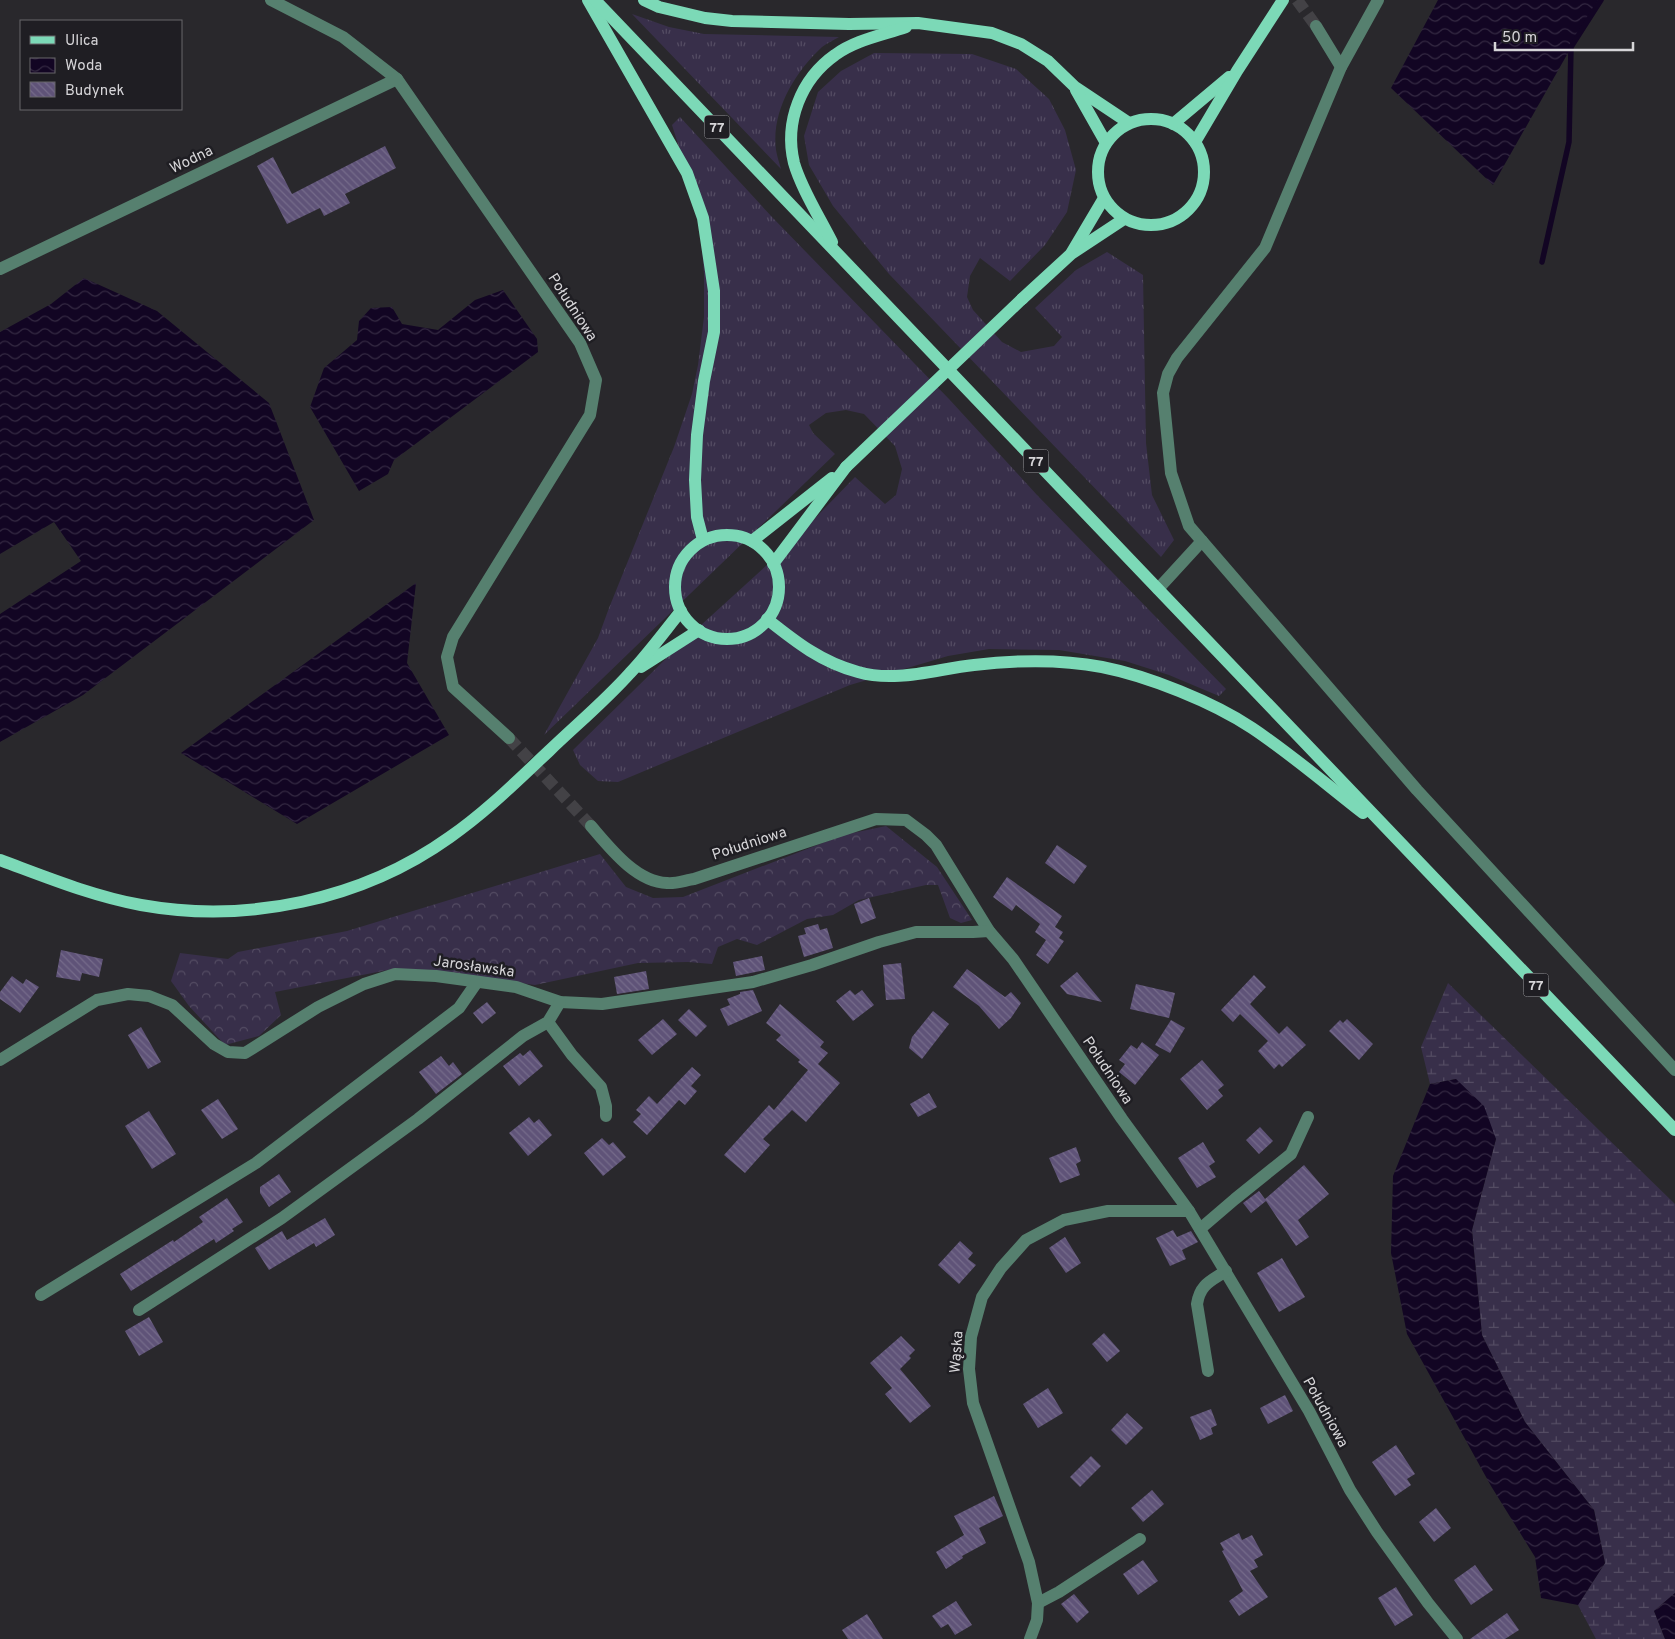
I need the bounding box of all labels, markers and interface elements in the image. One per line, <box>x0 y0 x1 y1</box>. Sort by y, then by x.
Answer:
legend <box>20 20 182 110</box>
scale bar <box>1495 20 1632 52</box>
text: 50 m <box>1502 29 1537 48</box>
text: Ulica <box>65 32 98 51</box>
text: Woda <box>65 57 102 76</box>
text: Budynek <box>65 82 124 101</box>
road number: 77 <box>704 115 730 138</box>
street label: Wodna <box>167 142 216 179</box>
street label: Południowa <box>543 270 601 346</box>
road number: 77 <box>1024 450 1048 472</box>
street label: Południowa <box>710 823 789 865</box>
street label: Jarosławska <box>432 952 516 983</box>
road number: 77 <box>1524 974 1548 996</box>
street label: Południowa <box>1077 1033 1136 1108</box>
street label: Wąska <box>947 1330 968 1374</box>
street label: Południowa <box>1298 1374 1352 1451</box>

